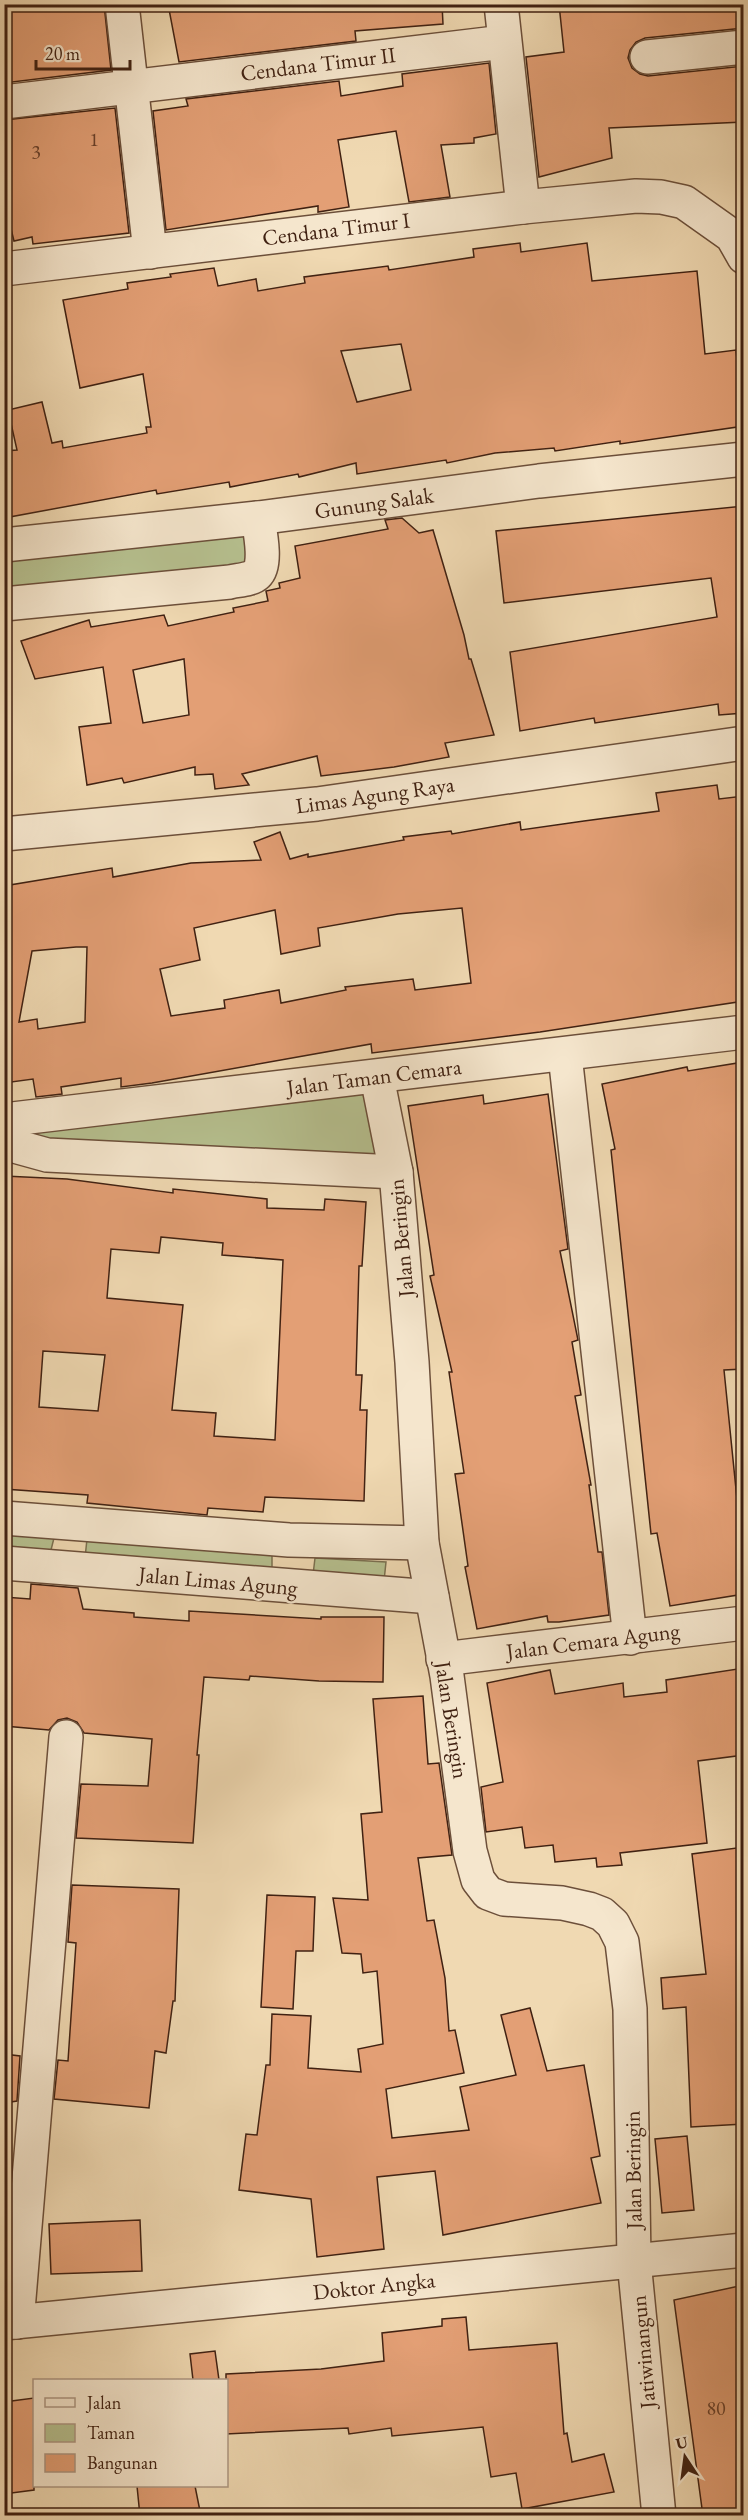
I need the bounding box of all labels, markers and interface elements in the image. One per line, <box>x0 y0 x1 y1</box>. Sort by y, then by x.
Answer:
scale bar <box>36 33 130 71</box>
street label: Cendana Timur II <box>239 40 398 88</box>
text: 20 m <box>45 42 80 65</box>
house number: 1 <box>89 126 99 152</box>
house number: 3 <box>31 139 41 165</box>
street label: Cendana Timur I <box>260 205 412 252</box>
street label: Gunung Salak <box>313 480 436 526</box>
street label: Limas Agung Raya <box>294 769 456 820</box>
street label: Jalan Taman Cemara <box>283 1052 463 1102</box>
street label: Jalan Beringin <box>381 1177 421 1300</box>
street label: Jalan Limas Agung <box>135 1559 299 1602</box>
street label: Jalan Cemara Agung <box>503 1616 682 1666</box>
street label: Jalan Beringin <box>428 1657 476 1781</box>
street label: Jalan Beringin <box>617 2110 649 2232</box>
street label: Doktor Angka <box>312 2265 437 2307</box>
street label: Jatiwinangun <box>624 2294 663 2412</box>
legend <box>33 2379 228 2487</box>
text: Jalan <box>85 2391 122 2414</box>
house number: 80 <box>706 2395 726 2421</box>
text: Taman <box>87 2421 136 2444</box>
north arrow <box>655 2427 715 2487</box>
text: U <box>674 2431 690 2454</box>
text: Bangunan <box>87 2451 158 2474</box>

